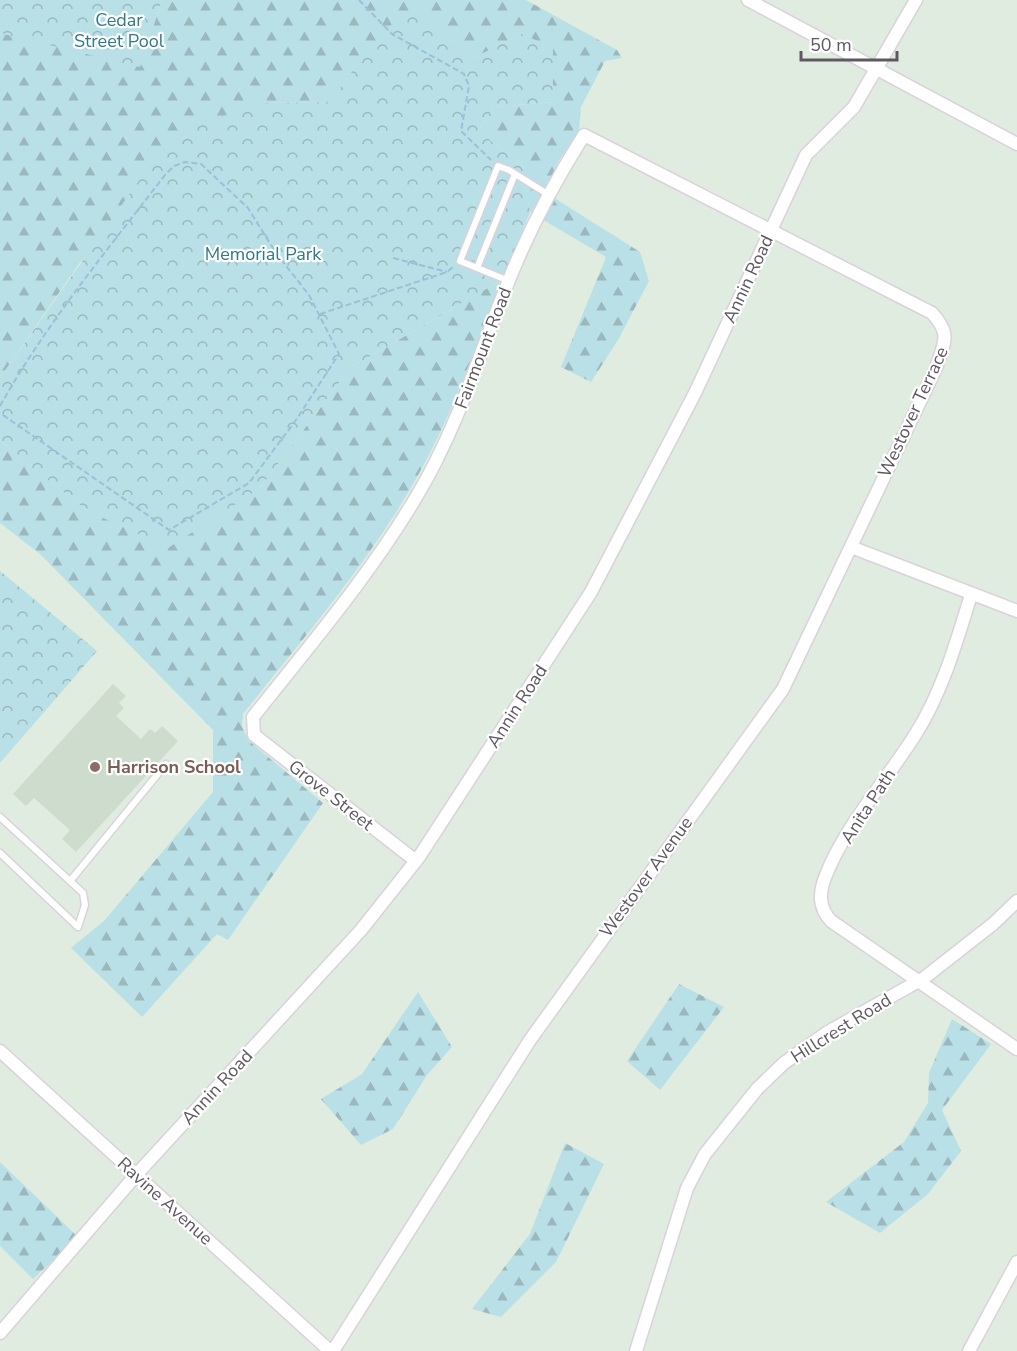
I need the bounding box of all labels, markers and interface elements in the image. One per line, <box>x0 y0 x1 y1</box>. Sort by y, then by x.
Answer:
park label: Cedar Street Pool <box>74 8 165 53</box>
scale bar <box>801 24 897 62</box>
text: 50 m <box>810 33 852 57</box>
street label: Annin Road <box>717 231 779 327</box>
park label: Memorial Park <box>205 242 322 266</box>
street label: Fairmount Road <box>449 284 517 412</box>
street label: Westover Terrace <box>872 343 954 481</box>
street label: Annin Road <box>481 660 553 752</box>
street label: Grove Street <box>284 754 379 836</box>
place label: Harrison School <box>107 755 241 779</box>
marker: Harrison School <box>88 760 102 774</box>
street label: Anita Path <box>835 764 901 848</box>
street label: Westover Avenue <box>594 812 698 942</box>
street label: Hillcrest Road <box>786 988 896 1068</box>
street label: Annin Road <box>176 1044 258 1130</box>
street label: Ravine Avenue <box>112 1152 218 1250</box>

